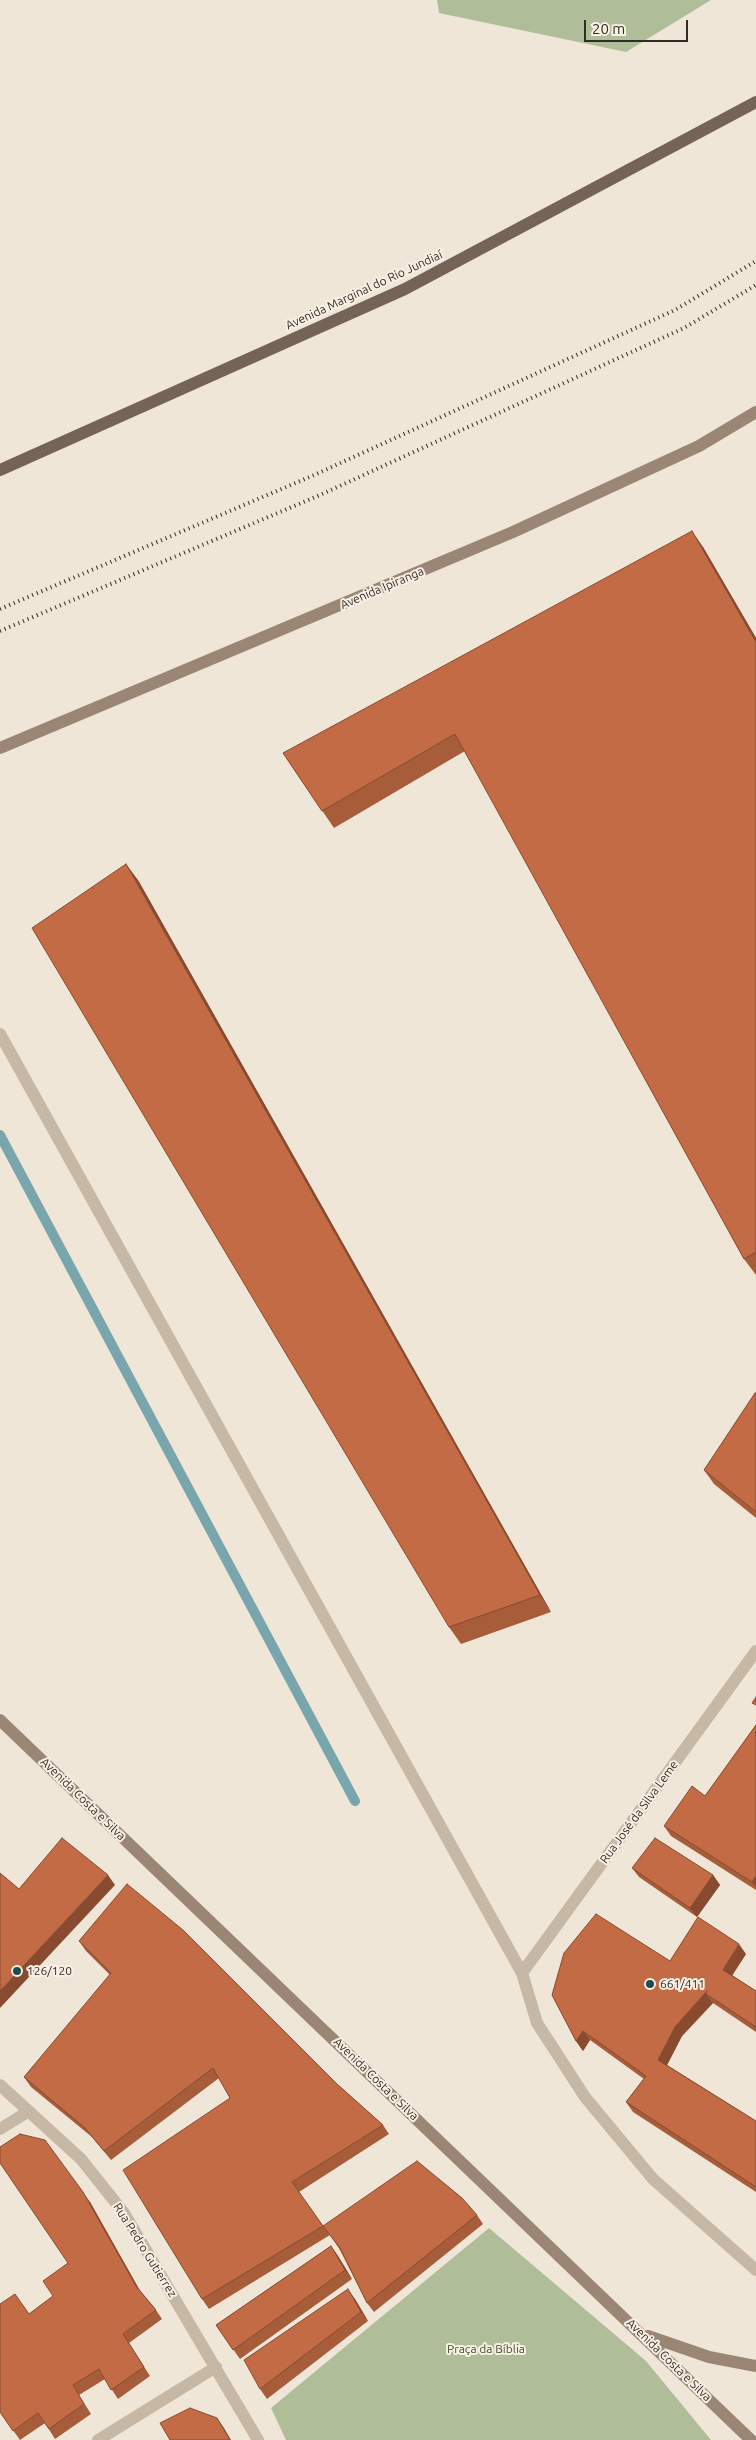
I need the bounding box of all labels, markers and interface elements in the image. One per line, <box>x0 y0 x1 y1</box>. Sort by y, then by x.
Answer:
scale bar <box>586 10 690 42</box>
text: 20 m <box>592 20 625 37</box>
street label: Avenida Marginal do Rio Jundiaí <box>283 247 445 333</box>
street label: Avenida Ipiranga <box>338 564 426 612</box>
street label: Avenida Costa e Silva <box>37 1755 129 1843</box>
street label: Rua José da Silva Leme <box>597 1758 681 1866</box>
place label: 126/120 <box>27 1964 72 1978</box>
marker: 126/120 <box>11 1965 23 1977</box>
place label: 661/411 <box>660 1977 705 1991</box>
marker: 661/411 <box>644 1978 656 1990</box>
street label: Avenida Costa e Silva <box>330 2035 422 2123</box>
street label: Rua Pedro Gutierrez <box>110 2200 180 2300</box>
street label: Avenida Costa e Silva <box>623 2316 715 2404</box>
park label: Praça da Bíblia <box>447 2342 525 2356</box>

